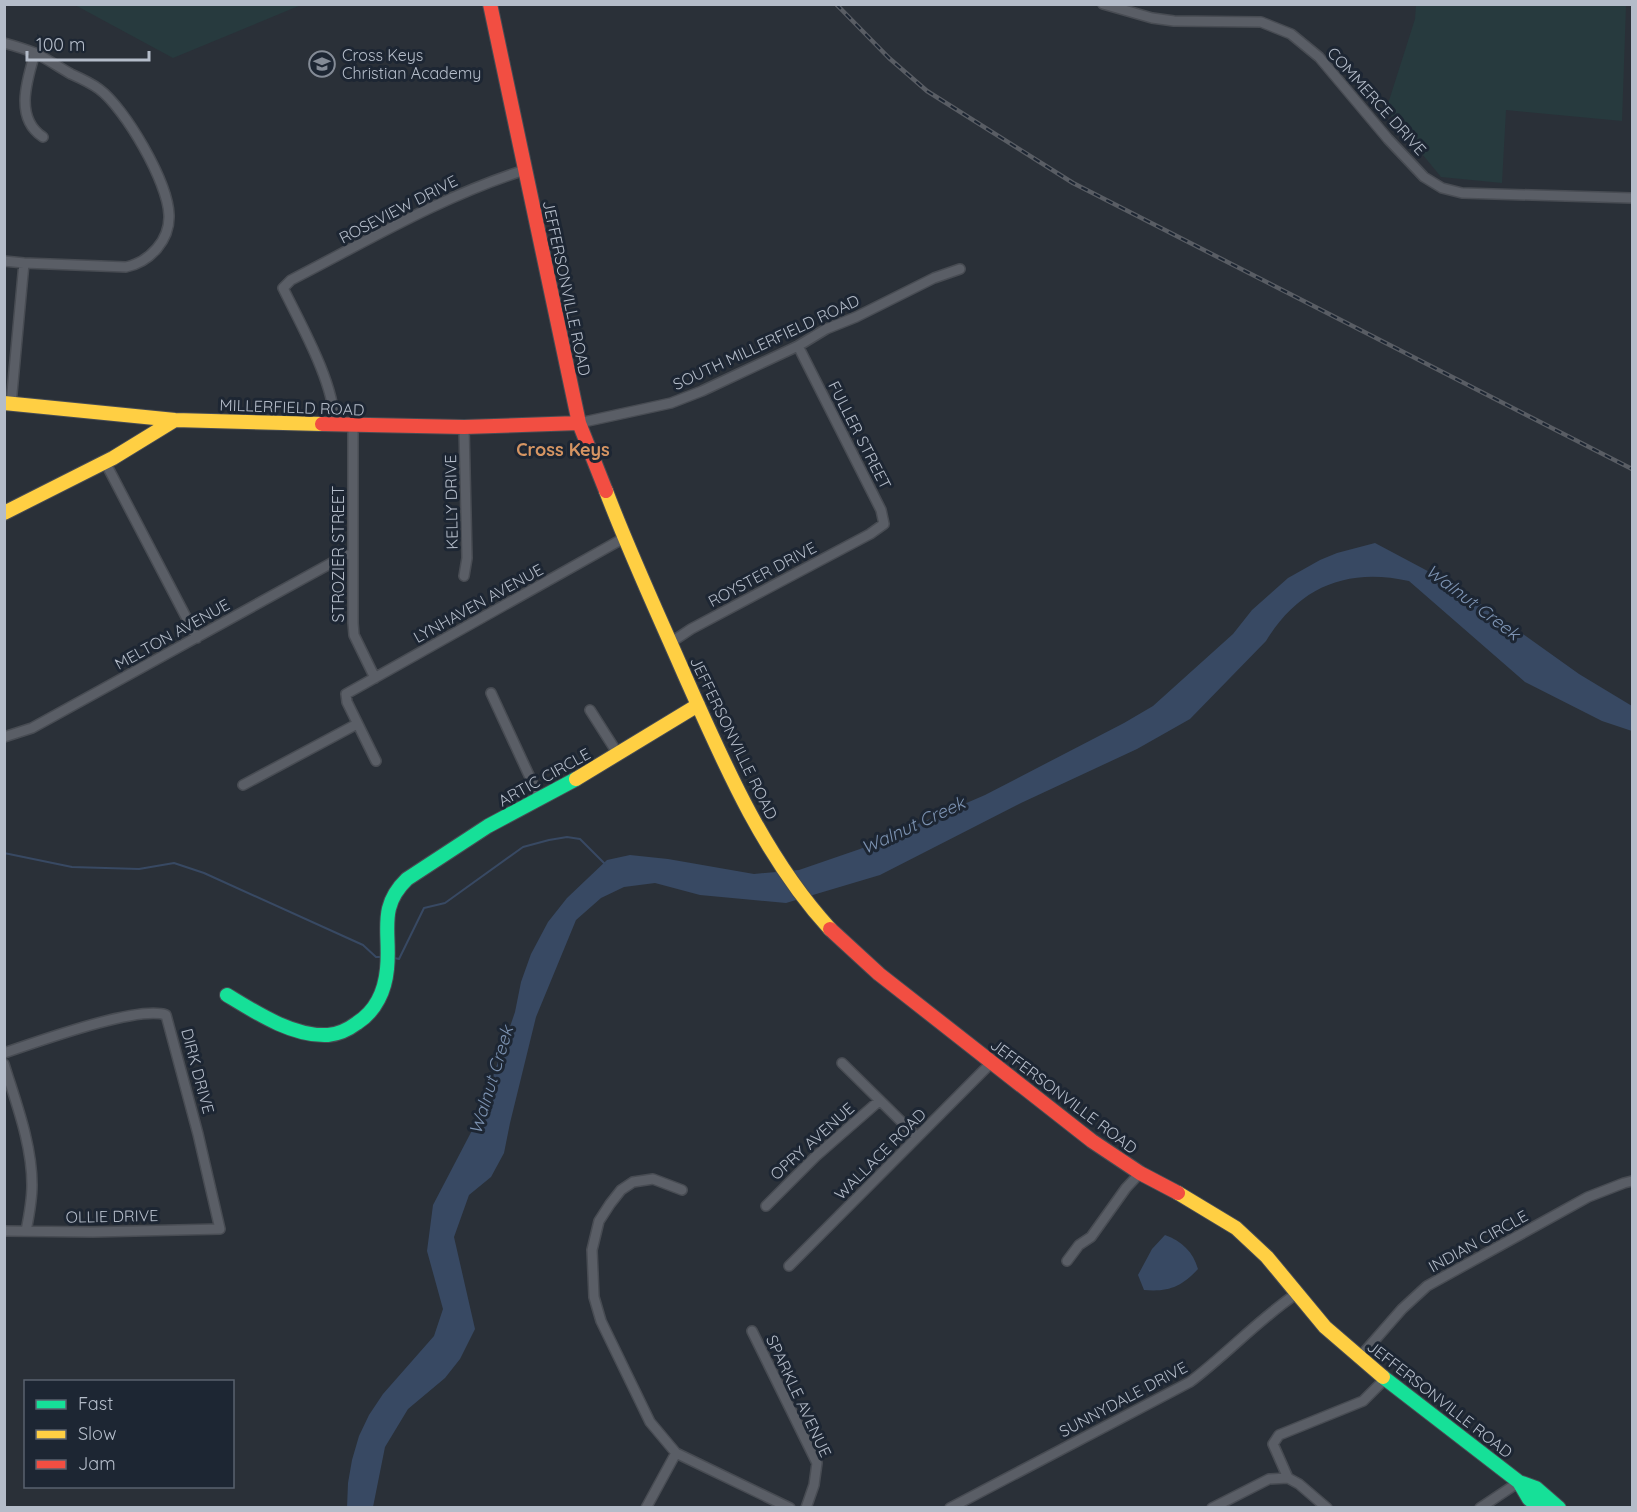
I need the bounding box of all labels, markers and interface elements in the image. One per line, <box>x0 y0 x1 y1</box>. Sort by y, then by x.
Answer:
scale bar <box>27 24 148 62</box>
text: 100 m <box>36 33 85 56</box>
street label: COMMERCE DRIVE <box>1323 43 1431 159</box>
place label: Cross Keys Christian Academy <box>342 45 481 83</box>
school or university icon: Cross Keys Christian Academy <box>307 49 337 79</box>
street label: ROSEVIEW DRIVE <box>335 170 461 248</box>
street label: JEFFERSONVILLE ROAD <box>539 198 595 378</box>
street label: SOUTH MILLERFIELD ROAD <box>670 290 862 394</box>
street label: FULLER STREET <box>824 377 896 493</box>
street label: MILLERFIELD ROAD <box>219 394 365 420</box>
district label: Cross Keys <box>516 438 610 461</box>
street label: KELLY DRIVE <box>440 454 462 550</box>
street label: STROZIER STREET <box>328 485 348 622</box>
street label: ROYSTER DRIVE <box>704 537 820 611</box>
street label: LYNHAVEN AVENUE <box>410 559 546 647</box>
water label: Walnut Creek <box>1421 559 1526 646</box>
street label: MELTON AVENUE <box>111 594 233 674</box>
street label: JEFFERSONVILLE ROAD <box>686 653 782 823</box>
street label: ARTIC CIRCLE <box>494 743 594 811</box>
water label: Walnut Creek <box>857 790 970 859</box>
water label: Walnut Creek <box>464 1022 519 1137</box>
street label: DIRK DRIVE <box>177 1026 219 1116</box>
street label: JEFFERSONVILLE ROAD <box>987 1034 1141 1158</box>
street label: OPRY AVENUE <box>766 1098 858 1184</box>
street label: WALLACE ROAD <box>830 1104 930 1204</box>
street label: OLLIE DRIVE <box>65 1205 159 1227</box>
street label: INDIAN CIRCLE <box>1425 1205 1531 1277</box>
street label: SPARKLE AVENUE <box>762 1332 836 1460</box>
street label: JEFFERSONVILLE ROAD <box>1363 1336 1517 1462</box>
street label: SUNNYDALE DRIVE <box>1055 1357 1191 1441</box>
legend <box>24 1380 234 1488</box>
text: Fast <box>78 1392 113 1415</box>
text: Slow <box>78 1422 116 1445</box>
text: Jam <box>78 1452 116 1475</box>

